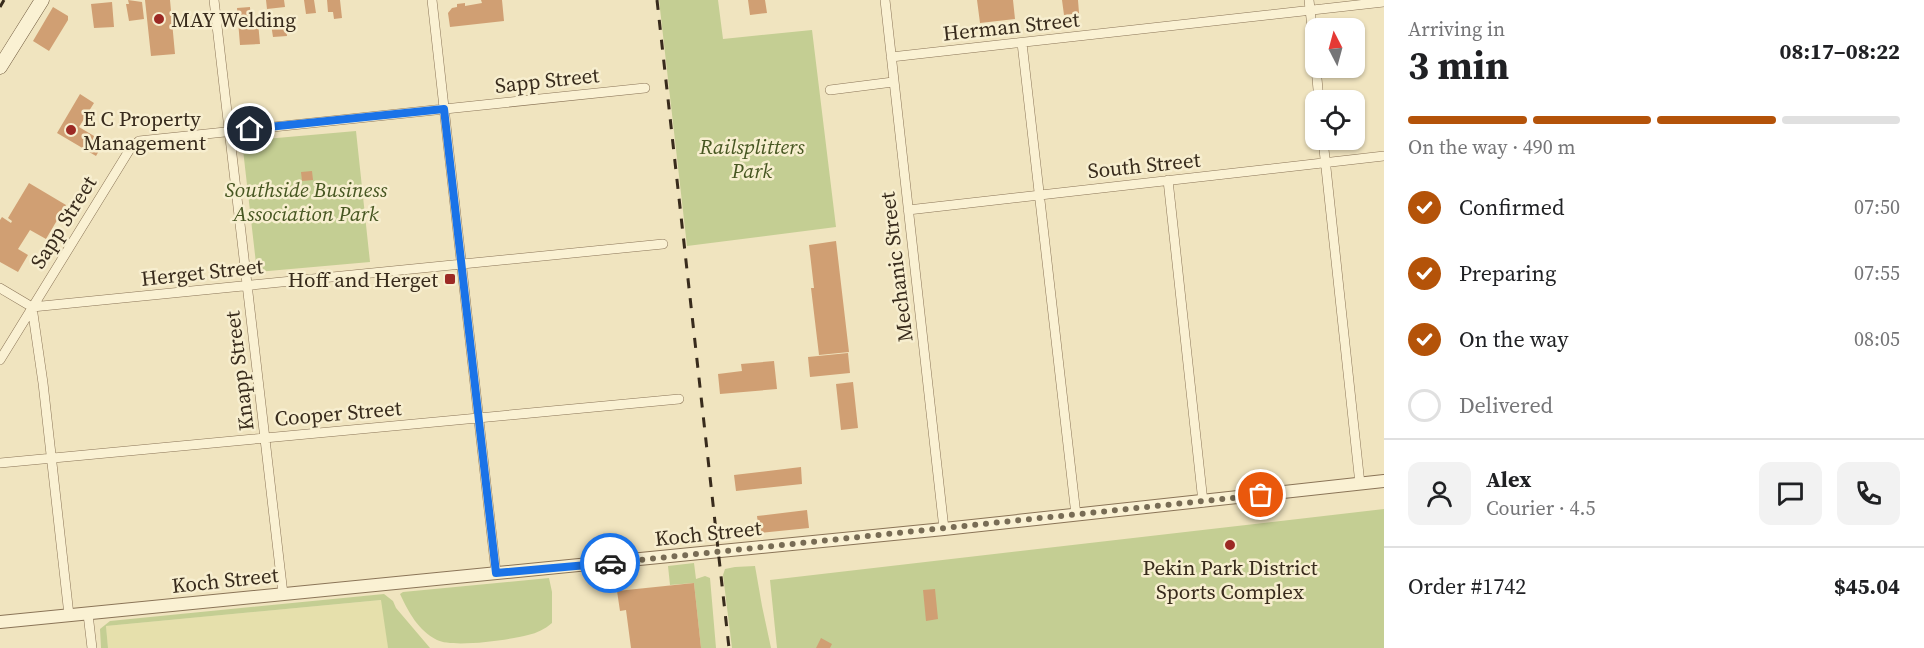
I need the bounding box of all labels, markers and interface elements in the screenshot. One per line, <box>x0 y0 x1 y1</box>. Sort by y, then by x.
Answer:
street label: Herman Street <box>941 4 1081 48</box>
place label: MAY Welding <box>171 5 296 34</box>
marker: MAY Welding <box>152 12 166 26</box>
text: Arriving in <box>1408 15 1505 43</box>
north arrow <box>1305 18 1365 78</box>
map controls <box>1305 18 1365 150</box>
text: 08:17–08:22 <box>1780 36 1900 66</box>
text: 3 min <box>1408 39 1509 92</box>
street label: Sapp Street <box>494 60 601 100</box>
button: locate <box>1305 90 1365 150</box>
pin <box>224 103 275 154</box>
place label: E C Property Management <box>83 104 206 157</box>
icon: home <box>233 112 266 145</box>
marker: E C Property Management <box>64 123 78 137</box>
park label: Railsplitters Park <box>698 132 805 185</box>
text: On the way · 490 m <box>1408 133 1575 161</box>
street label: South Street <box>1086 145 1202 185</box>
street label: Sapp Street <box>23 170 103 274</box>
park label: Southside Business Association Park <box>225 175 388 228</box>
street label: Mechanic Street <box>872 190 920 344</box>
icon: check <box>1408 191 1441 224</box>
text: Confirmed <box>1459 192 1564 222</box>
text: 07:50 <box>1854 193 1900 221</box>
street label: Herget Street <box>139 251 265 293</box>
icon: check <box>1408 257 1441 290</box>
text: Preparing <box>1459 258 1556 288</box>
text: 07:55 <box>1854 259 1900 287</box>
place label: Hoff and Herget <box>288 265 438 294</box>
marker: Hoff and Herget <box>443 272 457 286</box>
street label: Knapp Street <box>217 309 261 433</box>
icon: check <box>1408 323 1441 356</box>
text: On the way <box>1459 324 1568 354</box>
text: 08:05 <box>1854 325 1900 353</box>
text: Delivered <box>1459 390 1553 420</box>
street label: Cooper Street <box>273 393 403 433</box>
button: person <box>1408 462 1471 525</box>
button: chat <box>1759 462 1822 525</box>
button: phone <box>1837 462 1900 525</box>
text: Alex <box>1486 464 1531 494</box>
pin <box>1235 469 1286 520</box>
icon: bag <box>1244 478 1277 511</box>
text: Courier · 4.5 <box>1486 494 1595 522</box>
street label: Koch Street <box>653 513 763 553</box>
courier <box>580 533 640 593</box>
marker: Pekin Park District Sports Complex <box>1223 538 1237 552</box>
icon: car <box>594 547 627 580</box>
place label: Pekin Park District Sports Complex <box>1142 553 1318 606</box>
street label: Koch Street <box>170 560 280 600</box>
text: Order #1742 <box>1408 571 1526 601</box>
text: $45.04 <box>1834 571 1900 601</box>

